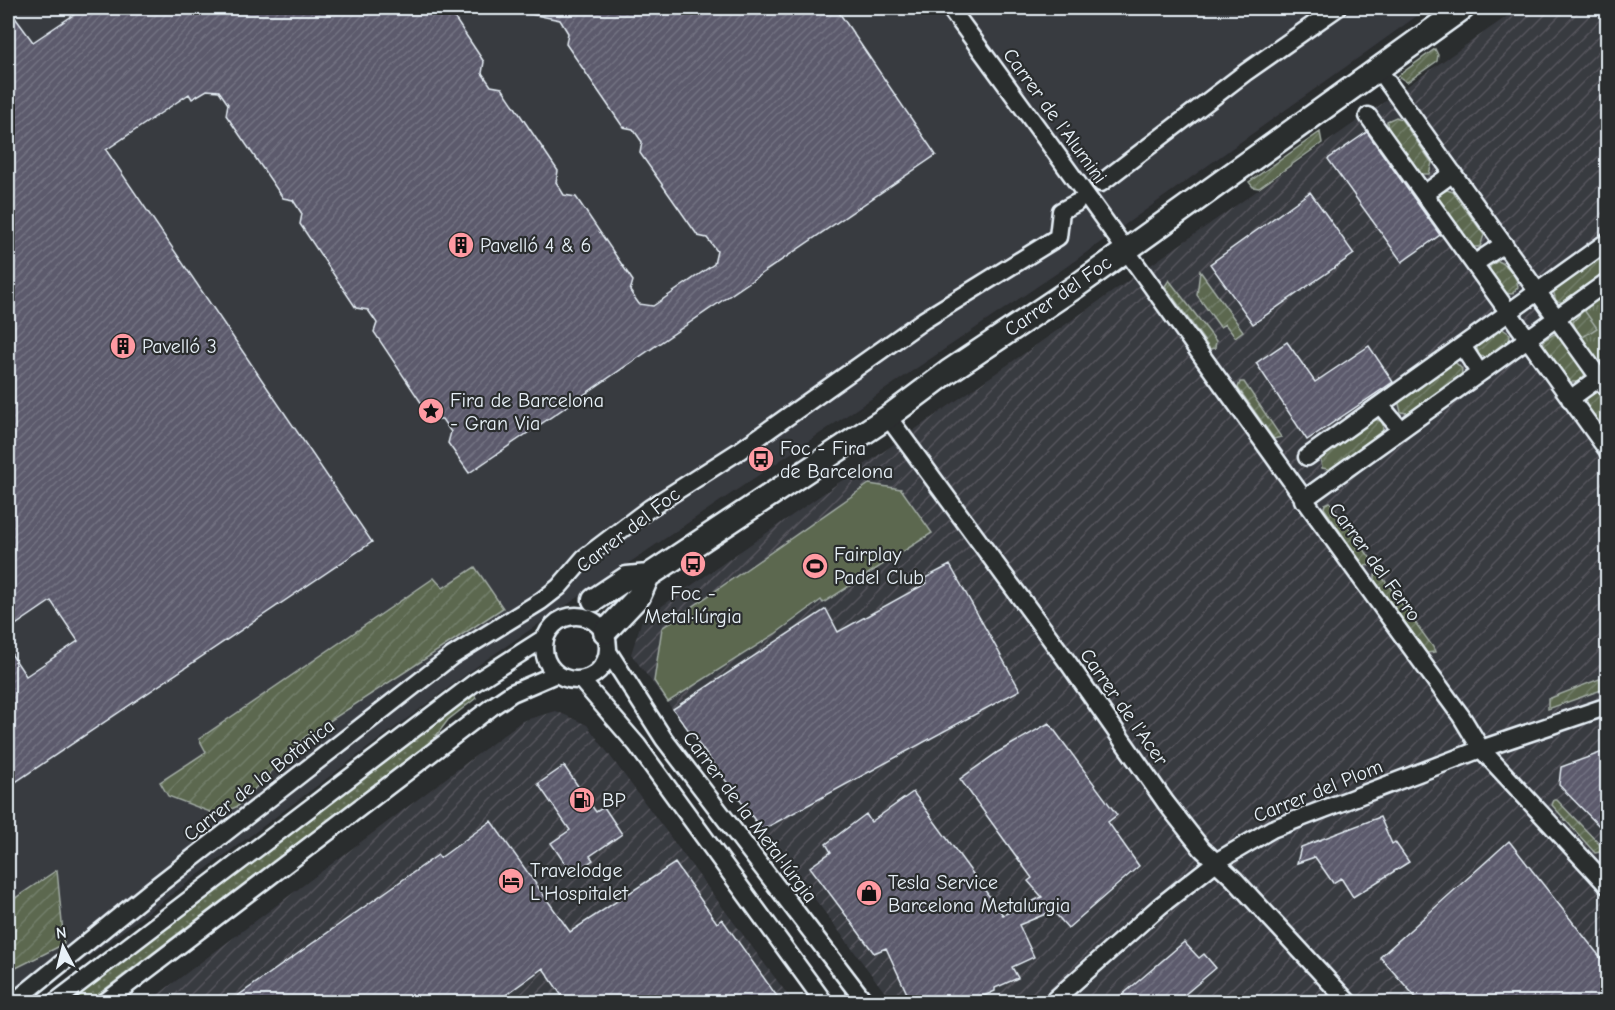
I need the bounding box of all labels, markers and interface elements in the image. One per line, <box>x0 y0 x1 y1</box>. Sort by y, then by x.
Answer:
street label: Carrer de l'Alumini <box>998 44 1112 188</box>
building icon: Pavelló 4 & 6 <box>446 230 476 260</box>
place label: Pavelló 4 & 6 <box>480 234 591 257</box>
street label: Carrer del Foc <box>1000 251 1116 341</box>
building icon: Pavelló 3 <box>108 331 138 361</box>
place label: Pavelló 3 <box>142 335 217 358</box>
place label: Fira de Barcelona - Gran Via <box>450 389 604 435</box>
place icon: Fira de Barcelona - Gran Via <box>416 396 446 426</box>
place label: Foc - Fira de Barcelona <box>780 437 893 483</box>
bus stop icon: Foc - Fira de Barcelona <box>746 444 776 474</box>
street label: Carrer del Foc <box>572 482 685 578</box>
street label: Carrer del Ferro <box>1324 498 1426 626</box>
place label: Fairplay Padel Club <box>834 543 924 589</box>
bus stop icon: Foc - Metal·lúrgia <box>678 549 708 579</box>
sports icon: Fairplay Padel Club <box>800 551 830 581</box>
place label: Foc - Metal·lúrgia <box>644 582 742 628</box>
street label: Carrer de l'Acer <box>1075 644 1173 770</box>
street label: Carrer de la Botànica <box>179 714 339 846</box>
street label: Carrer de la Metal·lúrgia <box>678 727 822 907</box>
street label: Carrer del Plom <box>1250 755 1386 827</box>
fuel station icon: BP <box>567 785 597 815</box>
place label: BP <box>602 789 626 812</box>
place label: Travelodge L'Hospitalet <box>530 859 629 905</box>
hotel icon: Travelodge L'Hospitalet <box>496 866 526 896</box>
place label: Tesla Service Barcelona Metalurgia <box>888 871 1070 917</box>
shop icon: Tesla Service Barcelona Metalurgia <box>854 878 884 908</box>
north arrow <box>33 917 93 977</box>
text: N <box>55 924 68 943</box>

